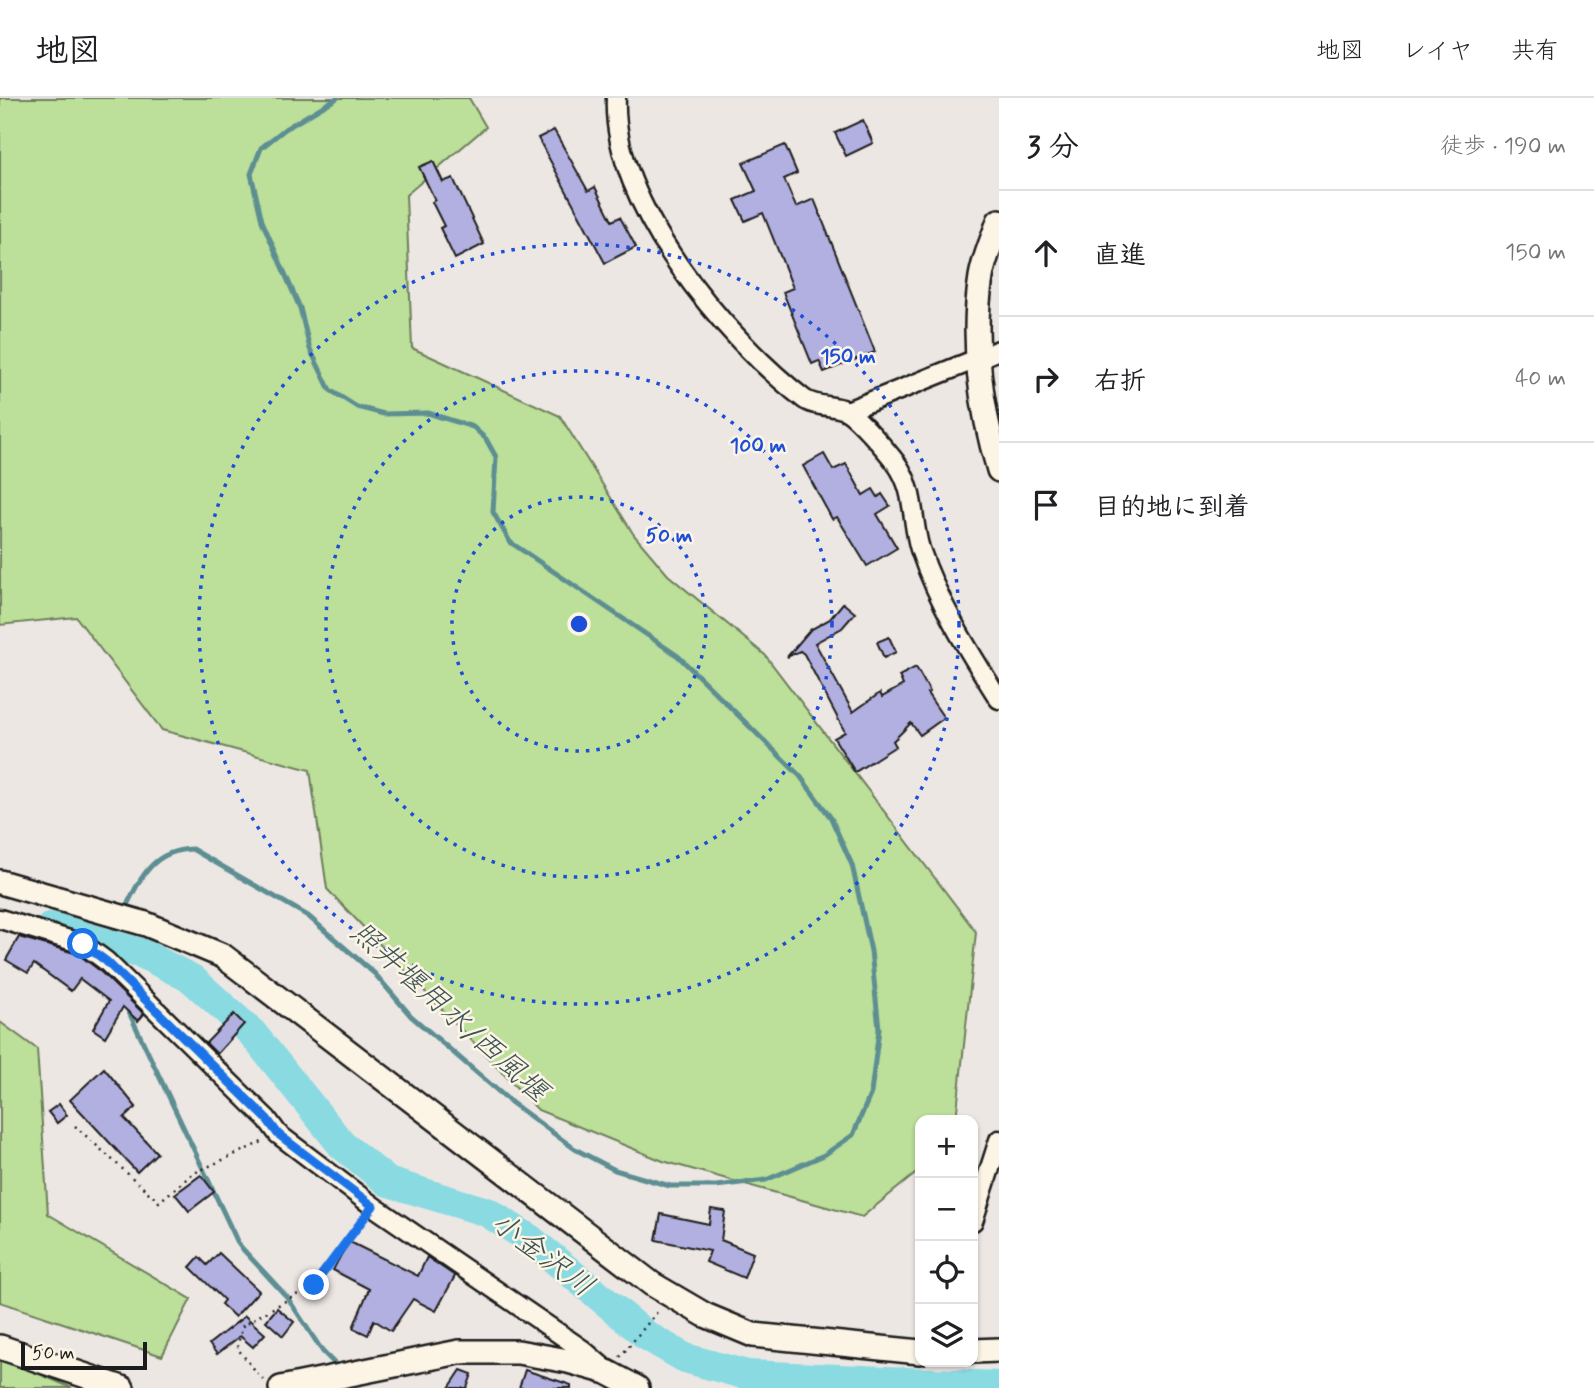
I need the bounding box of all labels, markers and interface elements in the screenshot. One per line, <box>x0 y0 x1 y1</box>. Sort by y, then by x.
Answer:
text: 地図 <box>35 30 101 74</box>
text: 地図 <box>1316 36 1364 67</box>
text: レイヤ <box>1402 36 1473 67</box>
text: 共有 <box>1511 36 1559 67</box>
text: 3 分 <box>1027 128 1079 167</box>
text: 徒歩 · 190 m <box>1440 132 1566 162</box>
icon: ahead <box>1027 234 1065 272</box>
text: 150 m <box>1505 238 1566 268</box>
text: 直進 <box>1094 239 1146 273</box>
text: 150 m <box>820 343 876 371</box>
icon: right <box>1027 360 1065 398</box>
text: 40 m <box>1515 364 1566 394</box>
text: 右折 <box>1094 365 1146 399</box>
text: 100 m <box>730 432 786 460</box>
icon: arrive <box>1027 486 1065 524</box>
text: 目的地に到着 <box>1094 491 1250 525</box>
text: 50 m <box>646 522 693 550</box>
centre of rings <box>567 612 591 636</box>
water label: 照井堰用水/西風堰 <box>342 913 558 1113</box>
route start <box>67 928 98 959</box>
map controls <box>915 1115 978 1367</box>
button: + <box>915 1115 978 1178</box>
button: − <box>915 1178 978 1241</box>
water label: 小金沢川 <box>482 1203 602 1307</box>
button: locate <box>915 1241 978 1304</box>
route end <box>298 1269 329 1300</box>
button: layers <box>915 1304 978 1367</box>
scale bar <box>21 1339 147 1371</box>
text: 50 m <box>32 1341 75 1366</box>

